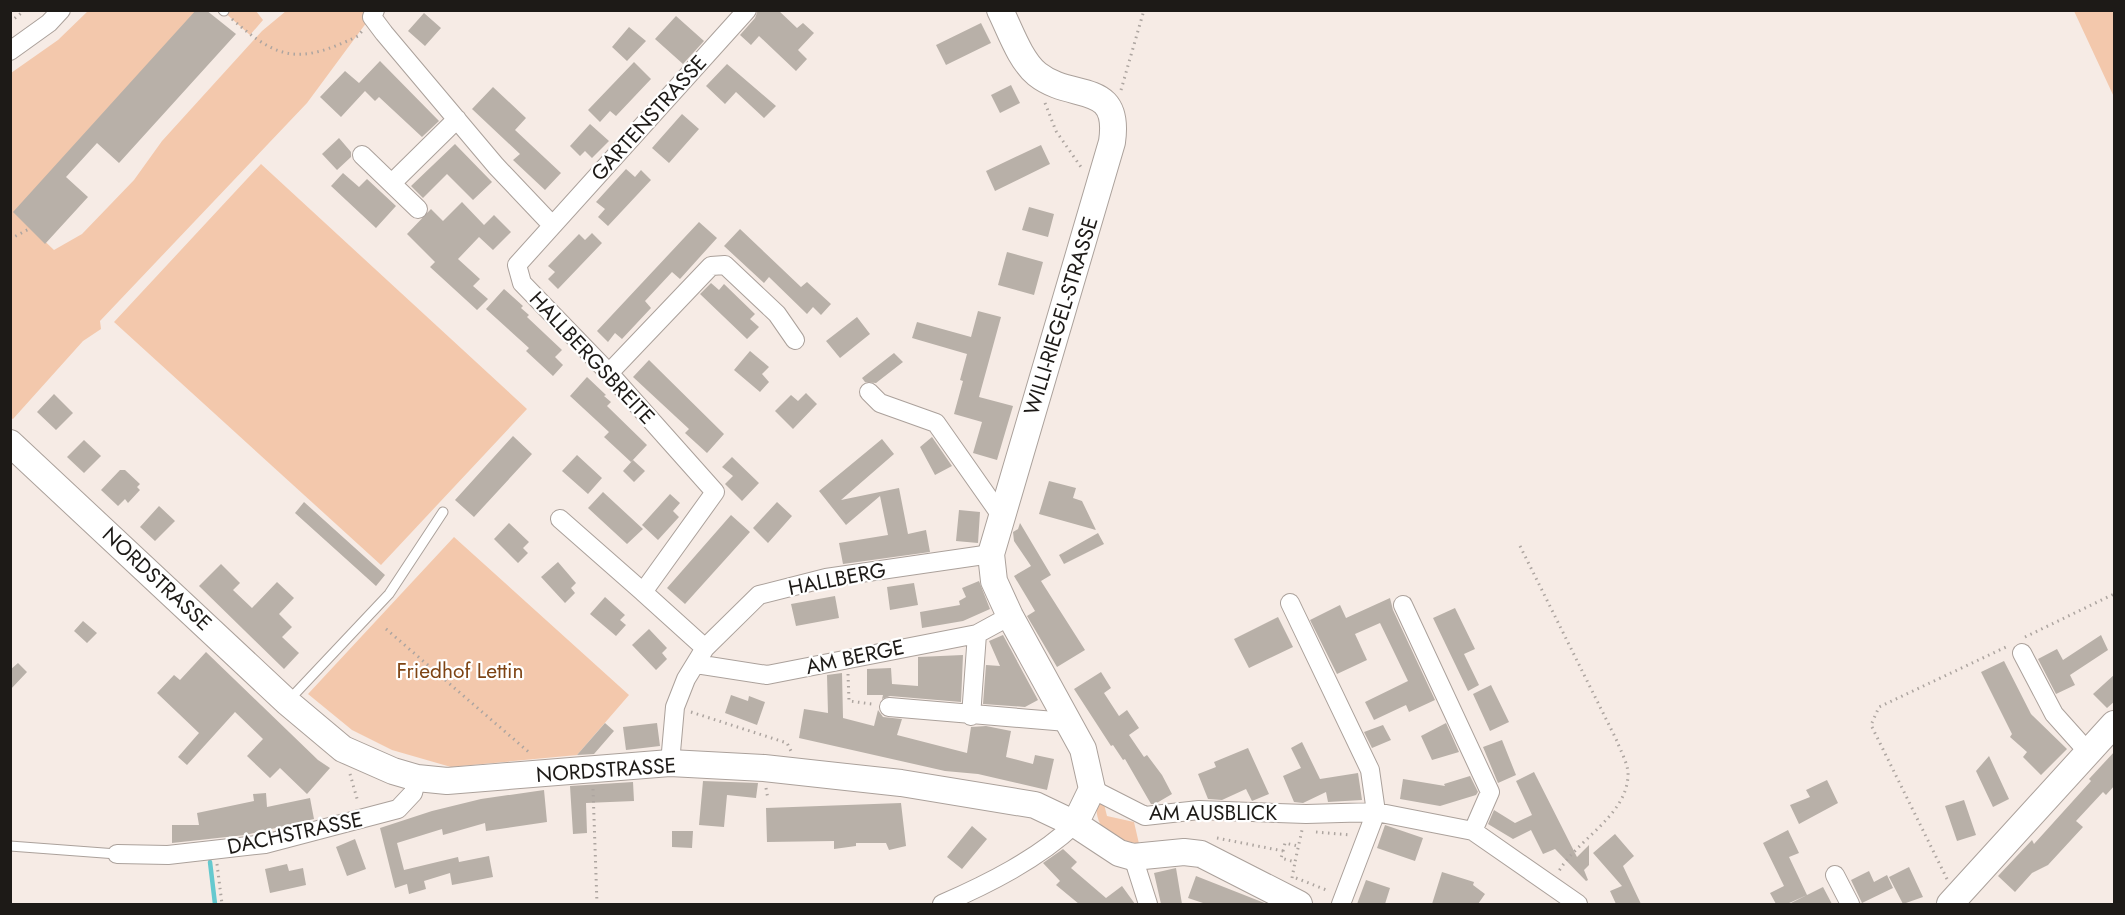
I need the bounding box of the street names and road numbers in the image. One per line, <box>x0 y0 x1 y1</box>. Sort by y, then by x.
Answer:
street label: GARTENSTRASSE <box>584 48 714 188</box>
street label: WILLI-RIEGEL-STRASSE <box>1017 213 1105 419</box>
street label: HALLBERGSBREITE <box>522 285 662 431</box>
street label: NORDSTRASSE <box>95 520 219 638</box>
street label: HALLBERG <box>786 555 888 603</box>
street label: AM BERGE <box>803 632 907 682</box>
street label: NORDSTRASSE <box>535 750 677 790</box>
street label: AM AUSBLICK <box>1149 798 1277 828</box>
street label: DACHSTRASSE <box>225 804 365 862</box>

